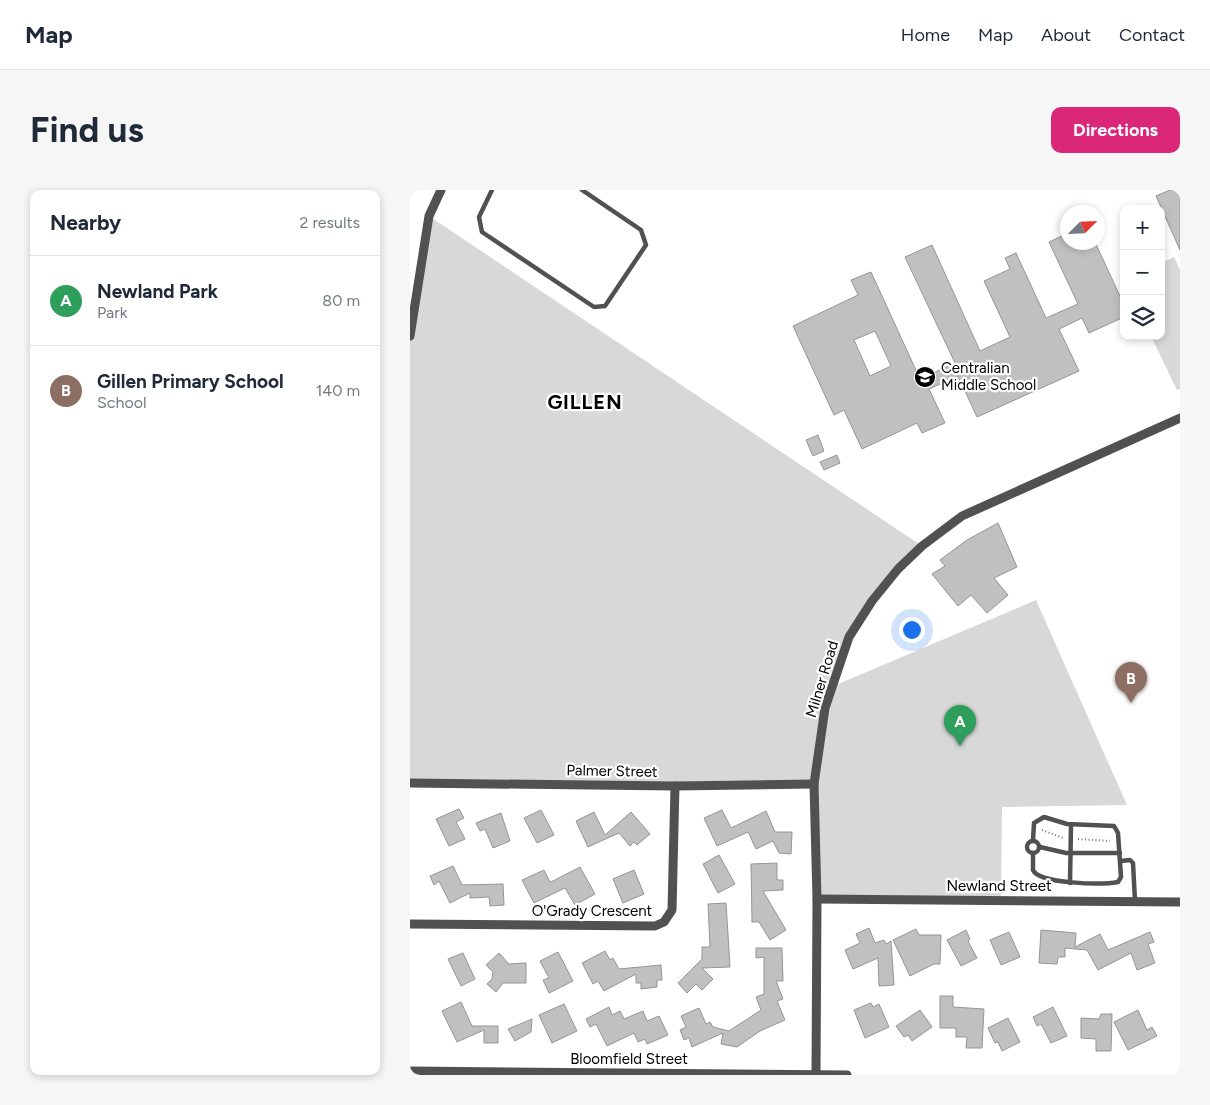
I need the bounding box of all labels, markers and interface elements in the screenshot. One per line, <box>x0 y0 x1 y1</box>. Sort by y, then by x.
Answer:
text: Map <box>25 20 73 49</box>
text: Home <box>901 24 950 46</box>
text: Map <box>978 24 1013 46</box>
text: About <box>1041 24 1091 46</box>
text: Contact <box>1119 24 1185 46</box>
button: Directions <box>1051 107 1180 153</box>
text: Find us <box>30 109 144 151</box>
north arrow <box>1060 205 1105 250</box>
map controls <box>1120 205 1165 340</box>
button: + <box>1120 205 1165 250</box>
text: Nearby <box>50 210 121 235</box>
text: 2 results <box>300 213 360 232</box>
button: − <box>1120 250 1165 295</box>
text: Newland Park <box>97 280 218 303</box>
text: A <box>60 291 72 310</box>
text: 80 m <box>322 291 360 310</box>
button: layers <box>1120 295 1165 340</box>
text: Park <box>97 303 127 322</box>
place label: Centralian Middle School <box>941 359 1036 394</box>
school or university icon: Centralian Middle School <box>913 365 937 389</box>
text: Gillen Primary School <box>97 370 284 393</box>
text: B <box>61 381 71 400</box>
text: 140 m <box>316 381 360 400</box>
district label: GILLEN <box>547 390 623 414</box>
text: School <box>97 393 147 412</box>
your location <box>899 617 925 643</box>
street label: Milner Road <box>802 638 842 720</box>
pin: B <box>1115 662 1147 703</box>
pin: A <box>944 705 976 746</box>
street label: Palmer Street <box>566 761 658 781</box>
street label: Newland Street <box>946 877 1052 895</box>
street label: O'Grady Crescent <box>532 902 653 920</box>
street label: Bloomfield Street <box>570 1050 688 1068</box>

